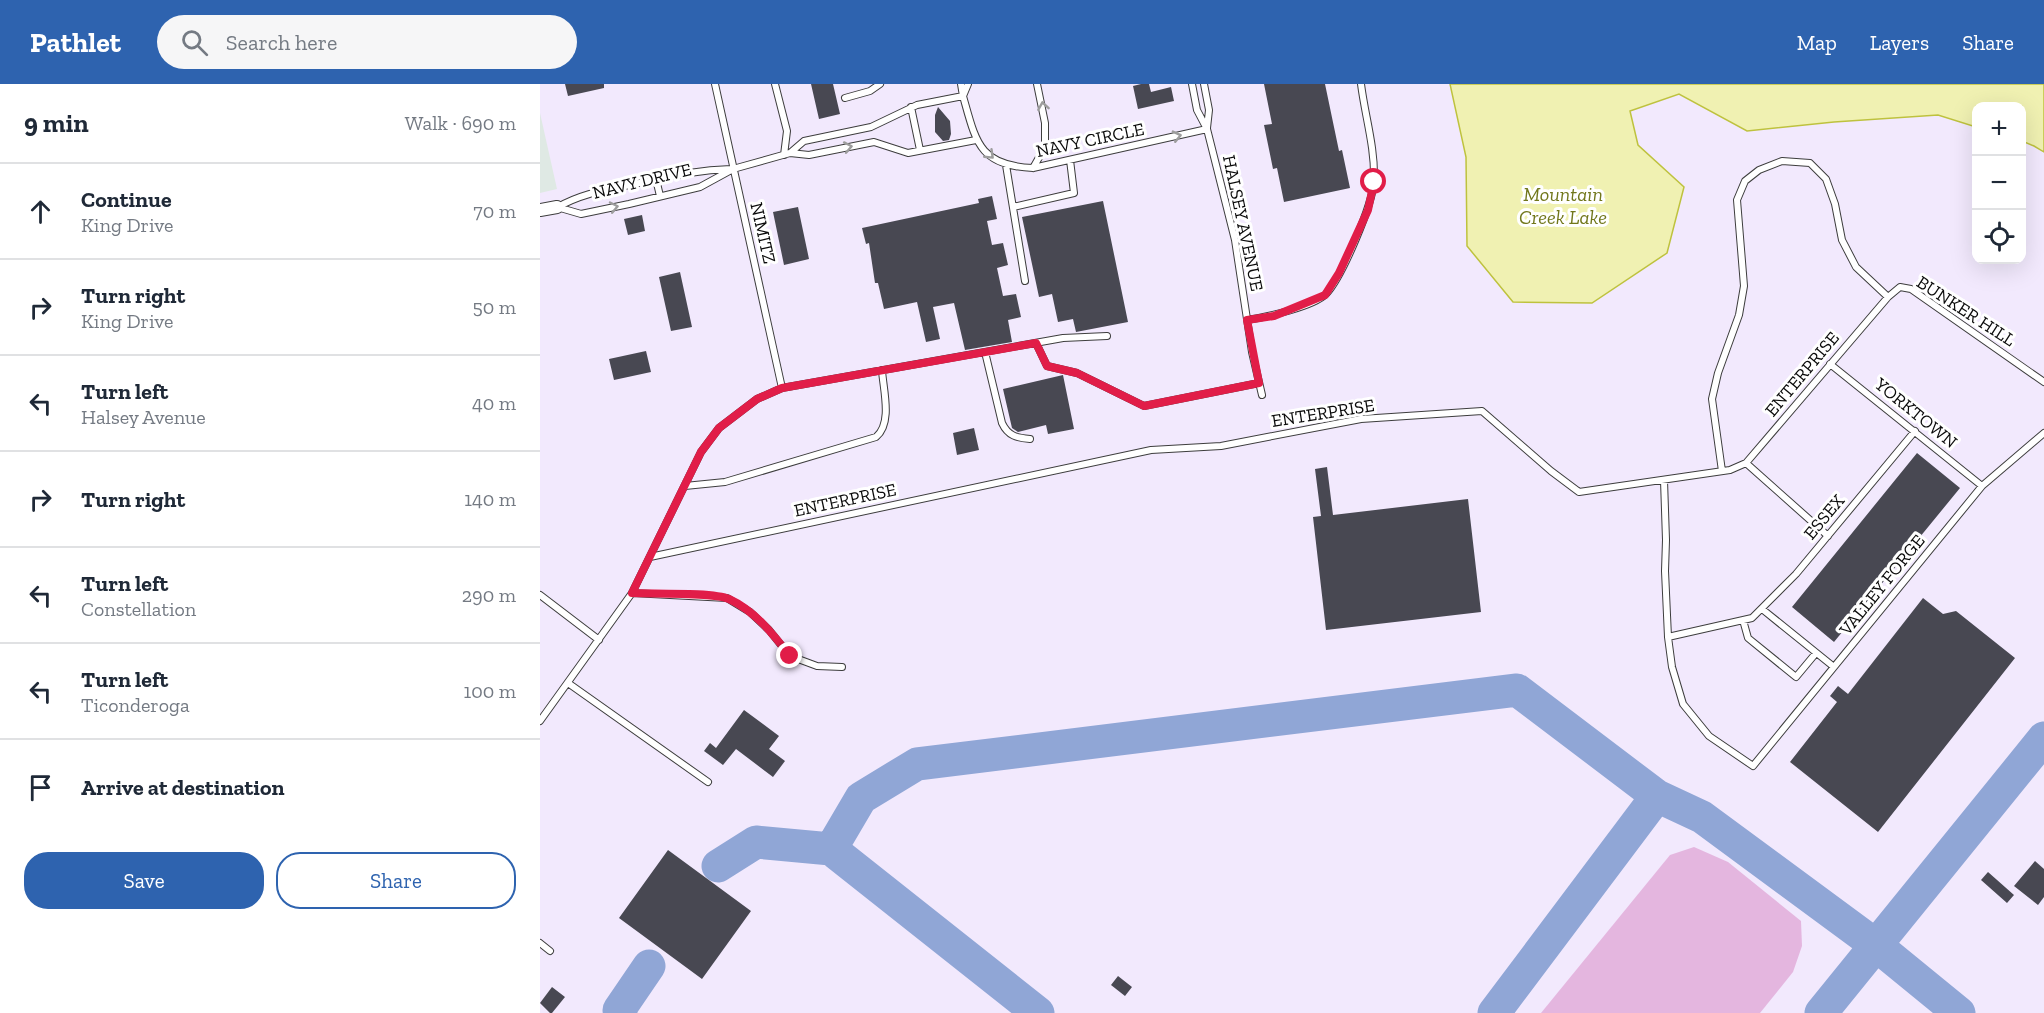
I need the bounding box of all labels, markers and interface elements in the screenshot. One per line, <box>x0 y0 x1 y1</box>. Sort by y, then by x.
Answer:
search box <box>157 15 577 69</box>
text: Pathlet <box>30 26 121 59</box>
icon: search <box>178 26 211 59</box>
text: Search here <box>226 29 337 56</box>
text: Map <box>1797 30 1837 55</box>
text: Layers <box>1870 30 1929 55</box>
text: Share <box>1962 30 2014 55</box>
one-way arrow <box>1037 102 1049 111</box>
map controls <box>1972 102 2026 264</box>
button: + <box>1972 102 2026 156</box>
text: 9 min <box>24 107 89 139</box>
text: Walk · 690 m <box>405 111 516 135</box>
street label: NAVY CIRCLE <box>1034 118 1146 162</box>
one-way arrow <box>1172 130 1182 143</box>
one-way arrow <box>843 141 853 154</box>
one-way arrow <box>983 148 994 159</box>
street label: HALSEY AVENUE <box>1218 153 1268 293</box>
button: − <box>1972 156 2026 210</box>
street label: NAVY DRIVE <box>590 158 694 204</box>
route start <box>1360 168 1386 194</box>
water label: Mountain Creek Lake <box>1519 182 1607 229</box>
text: Continue <box>81 186 172 213</box>
icon: ahead <box>24 195 57 228</box>
text: 70 m <box>473 199 516 223</box>
street label: NIMITZ <box>745 200 781 266</box>
one-way arrow <box>609 201 619 214</box>
button: locate <box>1972 210 2026 264</box>
text: King Drive <box>81 213 173 237</box>
street label: BUNKER HILL <box>1912 271 2020 351</box>
text: Turn right <box>81 282 185 309</box>
icon: right <box>24 291 57 324</box>
text: 50 m <box>472 295 516 319</box>
text: King Drive <box>81 309 173 333</box>
street label: ENTERPRISE <box>1760 327 1844 421</box>
street label: YORKTOWN <box>1869 372 1962 453</box>
text: Turn left <box>81 378 168 405</box>
icon: left <box>24 387 57 420</box>
text: 40 m <box>472 391 516 415</box>
street label: ENTERPRISE <box>1270 394 1376 432</box>
text: Halsey Avenue <box>81 405 206 429</box>
street label: ENTERPRISE <box>792 478 898 522</box>
icon: right <box>24 483 57 516</box>
text: Turn right <box>81 486 185 513</box>
text: 140 m <box>464 487 516 511</box>
street label: ESSEX <box>1799 490 1849 544</box>
street label: VALLEY FORGE <box>1834 530 1929 641</box>
text: Turn left <box>81 570 168 597</box>
icon: left <box>24 579 57 612</box>
text: 290 m <box>462 583 516 607</box>
text: Constellation <box>81 597 196 621</box>
route end <box>776 642 802 668</box>
text: Turn left <box>81 666 168 693</box>
icon: left <box>24 675 57 708</box>
text: 100 m <box>463 679 516 703</box>
text: Ticonderoga <box>81 693 190 717</box>
icon: arrive <box>24 771 57 804</box>
text: Arrive at destination <box>81 774 284 801</box>
button: Save <box>24 852 264 909</box>
button: Share <box>276 852 516 909</box>

